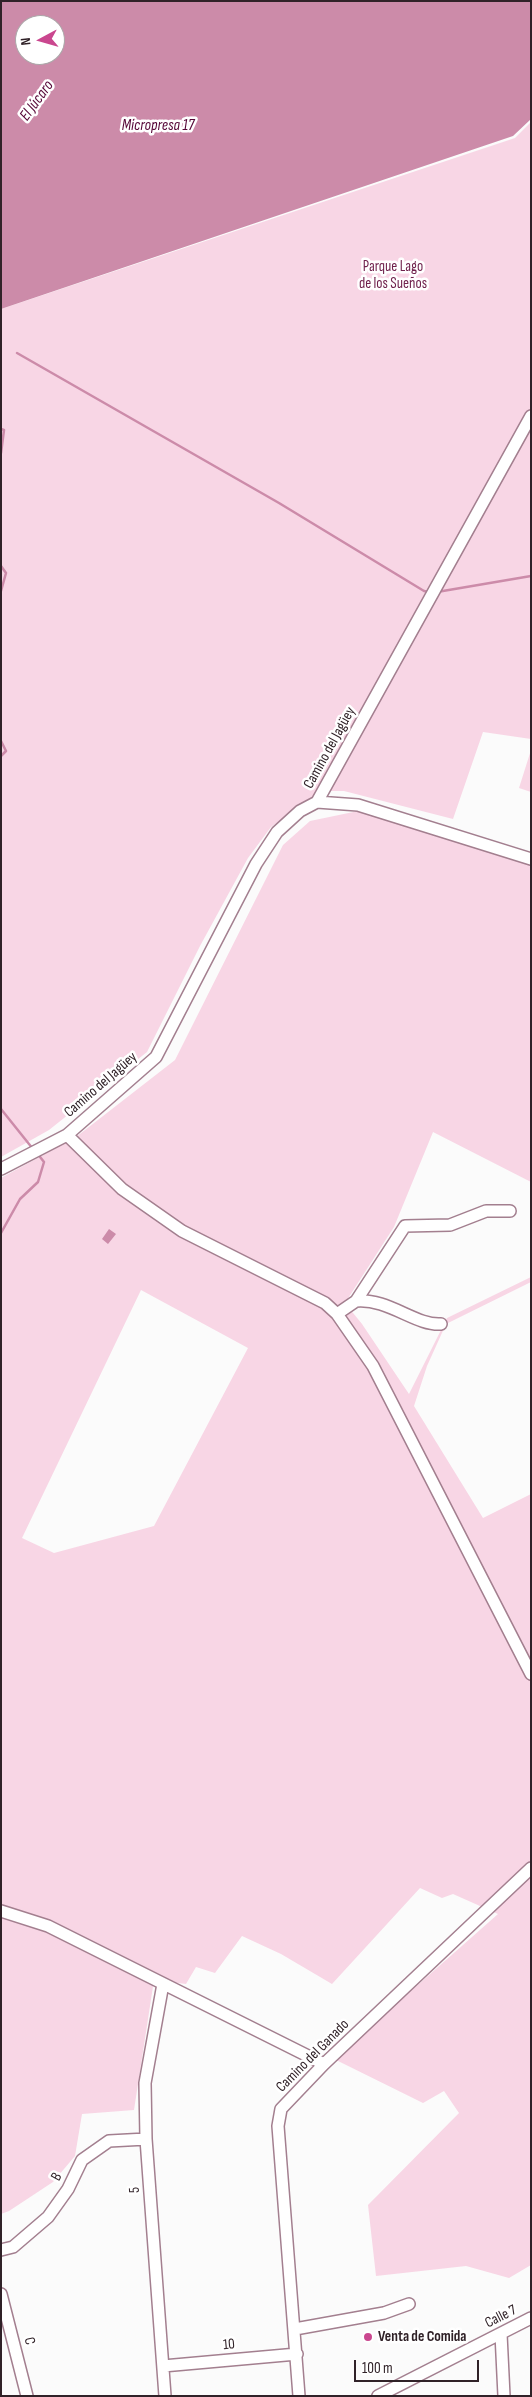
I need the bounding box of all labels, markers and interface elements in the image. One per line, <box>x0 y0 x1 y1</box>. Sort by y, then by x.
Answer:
north arrow <box>15 15 65 65</box>
text: N <box>17 37 34 46</box>
water label: El Júcaro <box>16 77 58 125</box>
water label: Micropresa 17 <box>122 116 194 136</box>
park label: Parque Lago de los Sueños <box>359 258 427 293</box>
street label: Camino del Jagüey <box>300 704 360 792</box>
street label: Camino del Jagüey <box>61 1049 141 1121</box>
street label: Camino del Ganado <box>273 2016 353 2096</box>
street label: B <box>48 2170 66 2184</box>
street label: 5 <box>126 2186 144 2194</box>
street label: Calle 7 <box>482 2302 520 2332</box>
place label: Venta de Comida <box>378 2328 466 2346</box>
marker: Venta de Comida <box>362 2331 374 2343</box>
street label: C <box>19 2335 39 2347</box>
street label: 10 <box>222 2336 236 2354</box>
scale bar <box>357 2350 482 2382</box>
text: 100 m <box>362 2359 393 2378</box>

